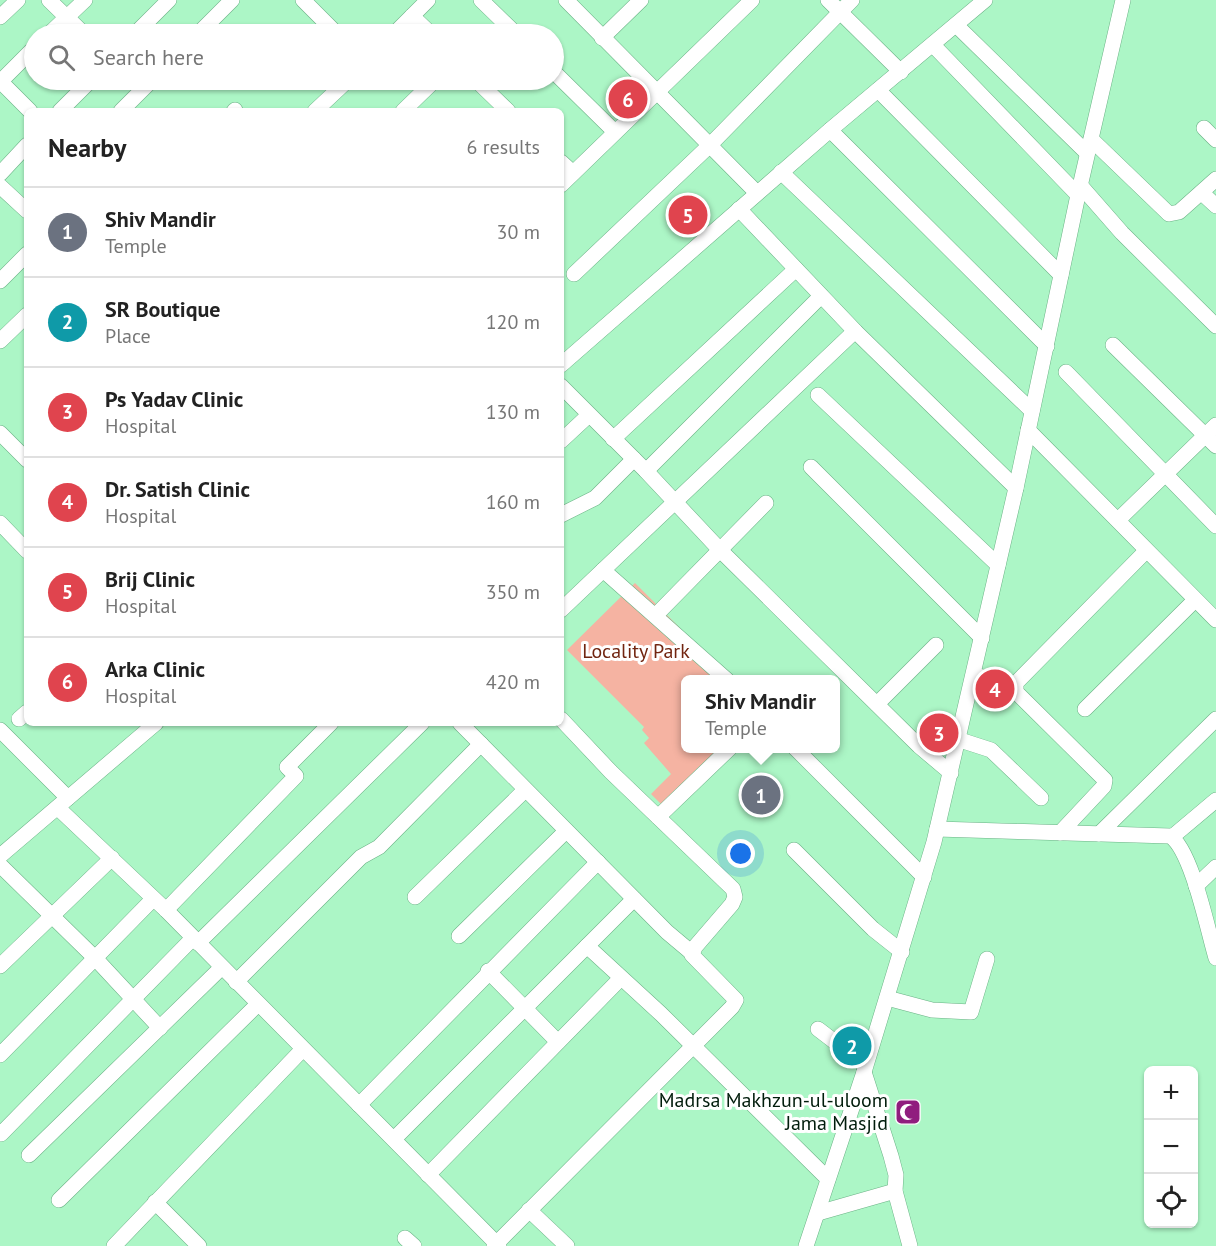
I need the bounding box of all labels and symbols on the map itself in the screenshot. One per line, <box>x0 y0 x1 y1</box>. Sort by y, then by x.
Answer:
pin: 6 <box>608 76 648 122</box>
pin: 5 <box>668 192 708 238</box>
park label: Locality Park <box>582 638 690 664</box>
pin: 4 <box>976 666 1014 712</box>
pin: 3 <box>920 710 958 756</box>
pin: 1 <box>742 772 780 818</box>
your location <box>726 839 755 868</box>
pin: 2 <box>832 1024 872 1068</box>
place label: Madrsa Makhzun-ul-uloom Jama Masjid <box>659 1087 888 1136</box>
mosque icon: Madrsa Makhzun-ul-uloom Jama Masjid <box>893 1097 923 1127</box>

